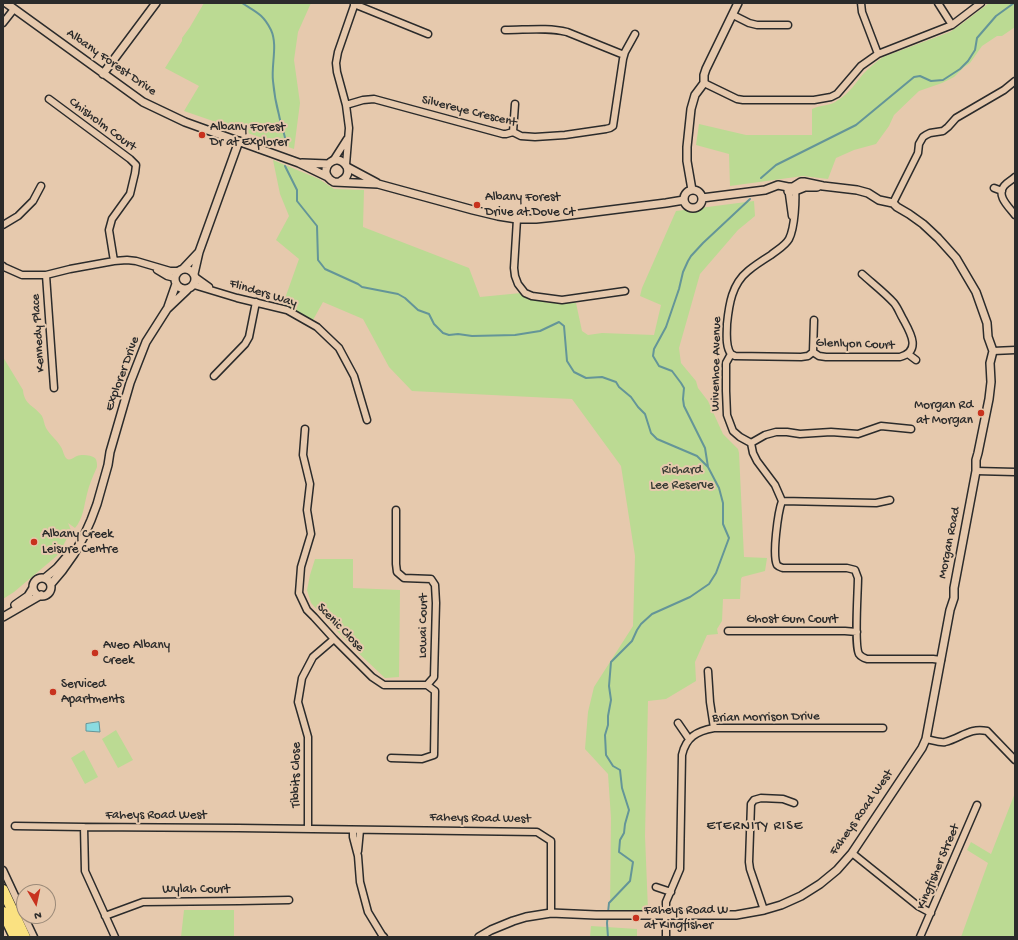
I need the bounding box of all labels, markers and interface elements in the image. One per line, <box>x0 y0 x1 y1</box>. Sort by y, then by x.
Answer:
street label: Albany Forest Drive <box>63 26 159 100</box>
street label: Silvereye Crescent <box>420 93 518 131</box>
street label: Chisholm Court <box>65 95 139 155</box>
place label: Albany Forest Dr at Explorer <box>210 120 289 151</box>
marker: Albany Forest Dr at Explorer <box>197 130 207 140</box>
place label: Albany Forest Drive at Dove Ct <box>485 190 575 221</box>
marker: Albany Forest Drive at Dove Ct <box>472 200 482 210</box>
street label: Flinders Way <box>227 276 299 312</box>
street label: Kennedy Place <box>28 293 50 373</box>
street label: Wivenhoe Avenue <box>708 316 726 412</box>
street label: Explorer Drive <box>102 335 144 413</box>
street label: Glenlyon Court <box>815 336 895 354</box>
place label: Morgan Rd at Morgan <box>914 398 973 429</box>
marker: Morgan Rd at Morgan <box>976 408 986 418</box>
park label: Richard Lee Reserve <box>650 463 714 494</box>
street label: Morgan Road <box>935 506 965 580</box>
place label: Albany Creek Leisure Centre <box>42 527 118 558</box>
marker: Albany Creek Leisure Centre <box>29 537 39 547</box>
street label: Lowai Court <box>416 594 432 658</box>
street label: Scenic Close <box>313 600 367 656</box>
street label: Ghost Gum Court <box>746 612 838 628</box>
place label: Aveo Albany Creek <box>103 638 170 669</box>
marker: Aveo Albany Creek <box>90 648 100 658</box>
place label: Serviced Apartments <box>61 677 124 708</box>
marker: Serviced Apartments <box>48 687 58 697</box>
street label: Brian Morrison Drive <box>712 709 820 727</box>
street label: Tibbits Close <box>289 742 305 808</box>
street label: Faheys Road West <box>827 767 897 859</box>
street label: Faheys Road West <box>105 808 207 824</box>
street label: Faheys Road West <box>429 810 531 828</box>
district label: ETERNITY RISE <box>707 819 803 835</box>
street label: Kingfisher Street <box>914 822 964 912</box>
street label: Wylah Court <box>162 882 230 898</box>
north arrow <box>16 884 56 924</box>
place label: Faheys Road W at Kingfisher <box>644 903 728 934</box>
text: N <box>33 908 42 921</box>
marker: Faheys Road W at Kingfisher <box>631 913 641 923</box>

